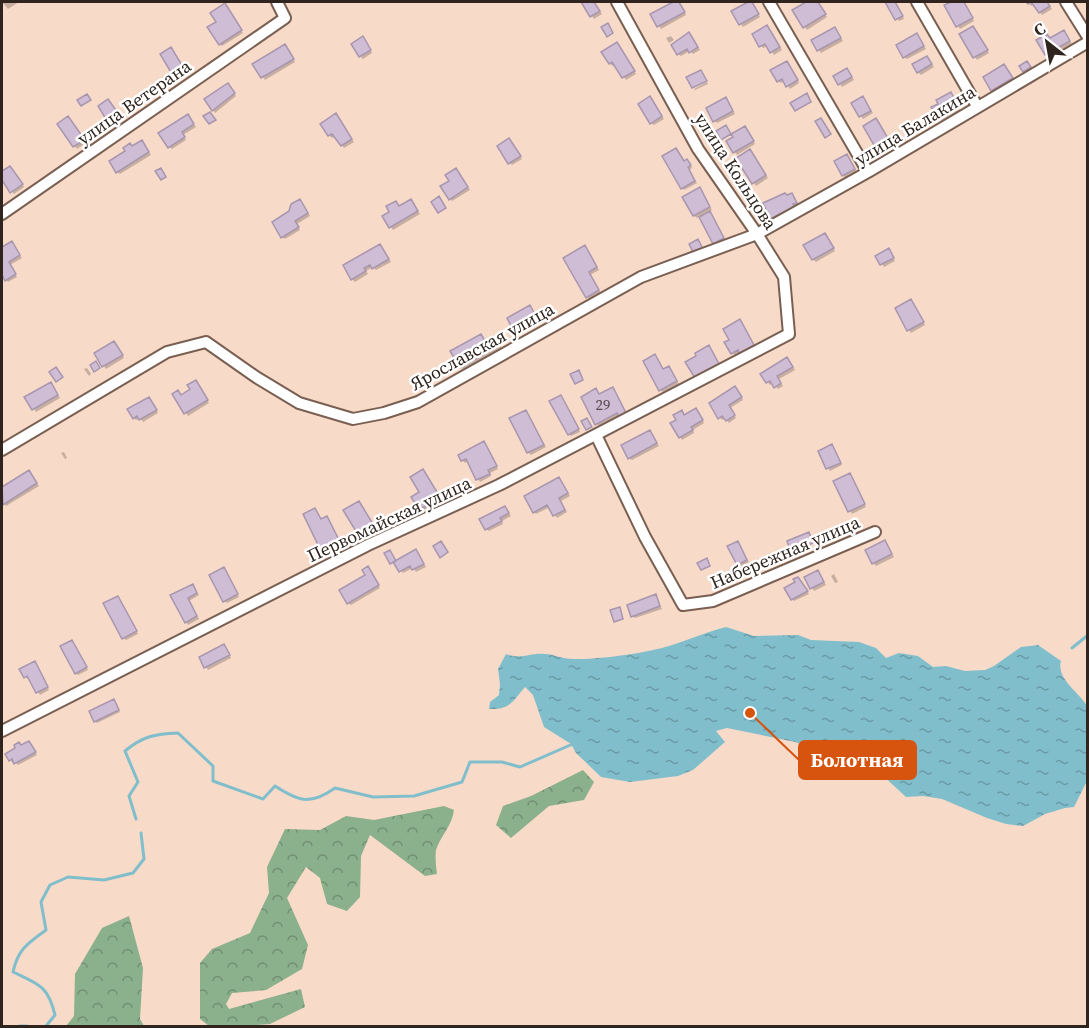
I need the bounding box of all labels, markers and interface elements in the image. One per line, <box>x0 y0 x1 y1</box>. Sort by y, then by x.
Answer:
north arrow <box>1017 12 1077 72</box>
text: С <box>1029 17 1049 41</box>
street label: улица Ветерана <box>72 53 197 151</box>
street label: улица Балакина <box>850 79 981 171</box>
street label: улица Кольцова <box>689 108 784 235</box>
street label: Ярославская улица <box>406 296 559 396</box>
house number: 29 <box>595 394 611 415</box>
street label: Первомайская улица <box>303 470 476 568</box>
street label: Набережная улица <box>706 509 864 595</box>
callout: Болотная <box>799 741 916 779</box>
text: Болотная <box>811 746 903 774</box>

